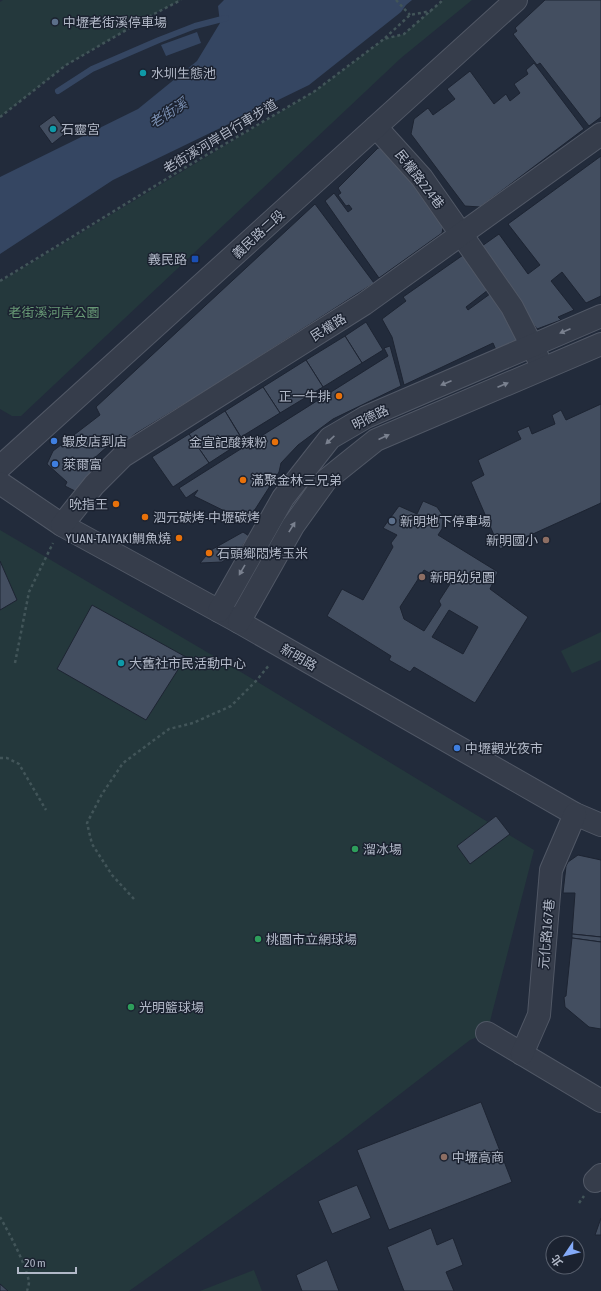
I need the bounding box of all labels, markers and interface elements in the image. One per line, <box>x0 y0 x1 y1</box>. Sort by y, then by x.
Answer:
place label: 中壢老街溪停車場 <box>63 15 167 30</box>
marker: 中壢老街溪停車場 <box>50 17 60 27</box>
place label: 水圳生態池 <box>151 66 216 81</box>
marker: 水圳生態池 <box>138 68 148 78</box>
water label: 老街溪 <box>146 94 192 131</box>
street label: 老街溪河岸自行車步道 <box>161 97 280 176</box>
place label: 石靈宮 <box>61 122 100 137</box>
marker: 石靈宮 <box>48 124 58 134</box>
street label: 民權路224巷 <box>392 147 447 212</box>
street label: 義民路二段 <box>229 207 288 262</box>
place label: 義民路 <box>148 252 187 267</box>
marker: 義民路 <box>190 254 200 264</box>
park label: 老街溪河岸公園 <box>8 305 100 320</box>
street label: 民權路 <box>308 311 349 344</box>
one-way arrow <box>560 328 571 334</box>
one-way arrow <box>439 380 451 386</box>
one-way arrow <box>497 382 508 388</box>
place label: 正一牛排 <box>279 389 331 404</box>
marker: 正一牛排 <box>334 391 344 401</box>
street label: 明德路 <box>349 402 391 433</box>
place label: 蝦皮店到店 <box>62 434 127 449</box>
one-way arrow <box>378 434 389 440</box>
place label: 金宣記酸辣粉 <box>189 435 267 450</box>
one-way arrow <box>325 435 335 445</box>
marker: 蝦皮店到店 <box>49 436 59 446</box>
marker: 金宣記酸辣粉 <box>270 437 280 447</box>
place label: 萊爾富 <box>63 457 102 472</box>
marker: 萊爾富 <box>50 459 60 469</box>
place label: 滿聚金林三兄弟 <box>251 473 342 488</box>
marker: 滿聚金林三兄弟 <box>238 475 248 485</box>
place label: 吮指王 <box>69 497 108 512</box>
marker: 吮指王 <box>111 499 121 509</box>
place label: 泗元碳烤-中壢碳烤 <box>153 510 260 525</box>
marker: 泗元碳烤-中壢碳烤 <box>140 512 150 522</box>
place label: 新明地下停車場 <box>400 514 491 529</box>
marker: 新明地下停車場 <box>387 516 397 526</box>
one-way arrow <box>288 522 296 532</box>
place label: YUAN-TAIYAKI鯛魚燒 <box>66 531 171 546</box>
marker: YUAN-TAIYAKI鯛魚燒 <box>174 533 184 543</box>
place label: 新明國小 <box>486 533 538 548</box>
marker: 新明國小 <box>541 535 551 545</box>
place label: 石頭鄉悶烤玉米 <box>217 546 308 561</box>
marker: 石頭鄉悶烤玉米 <box>204 548 214 558</box>
one-way arrow <box>238 565 245 576</box>
place label: 新明幼兒園 <box>430 570 495 585</box>
marker: 新明幼兒園 <box>417 572 427 582</box>
street label: 新明路 <box>278 641 319 674</box>
place label: 大舊社市民活動中心 <box>129 656 246 671</box>
marker: 大舊社市民活動中心 <box>116 658 126 668</box>
place label: 中壢觀光夜市 <box>465 741 543 756</box>
marker: 中壢觀光夜市 <box>452 743 462 753</box>
place label: 溜冰場 <box>363 842 402 857</box>
marker: 溜冰場 <box>350 844 360 854</box>
street label: 元化路167巷 <box>536 898 557 970</box>
place label: 桃園市立網球場 <box>266 932 357 947</box>
marker: 桃園市立網球場 <box>253 934 263 944</box>
place label: 光明籃球場 <box>139 1000 204 1015</box>
marker: 光明籃球場 <box>126 1002 136 1012</box>
place label: 中壢高商 <box>452 1150 504 1165</box>
marker: 中壢高商 <box>439 1152 449 1162</box>
north arrow <box>545 1235 585 1275</box>
scale bar <box>18 1249 76 1275</box>
text: 北 <box>549 1253 565 1269</box>
text: 20 m <box>24 1256 46 1270</box>

